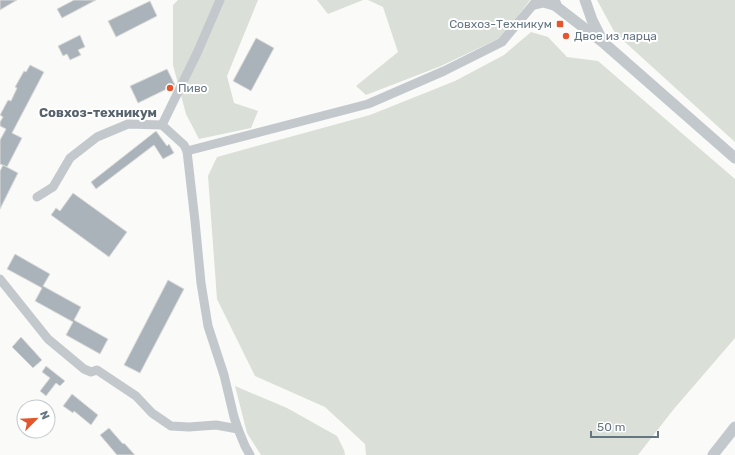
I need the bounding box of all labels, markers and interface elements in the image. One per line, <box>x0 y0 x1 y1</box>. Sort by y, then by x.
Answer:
place label: Совхоз-Техникум <box>449 17 552 31</box>
marker: Совхоз-Техникум <box>555 19 565 29</box>
place label: Двое из ларца <box>574 29 657 43</box>
marker: Двое из ларца <box>561 31 571 41</box>
place label: Пиво <box>178 81 208 95</box>
marker: Пиво <box>165 83 175 93</box>
district label: Совхоз-техникум <box>39 105 157 120</box>
north arrow <box>16 399 56 439</box>
text: N <box>37 409 52 421</box>
scale bar <box>591 413 658 439</box>
text: 50 m <box>597 420 625 434</box>

